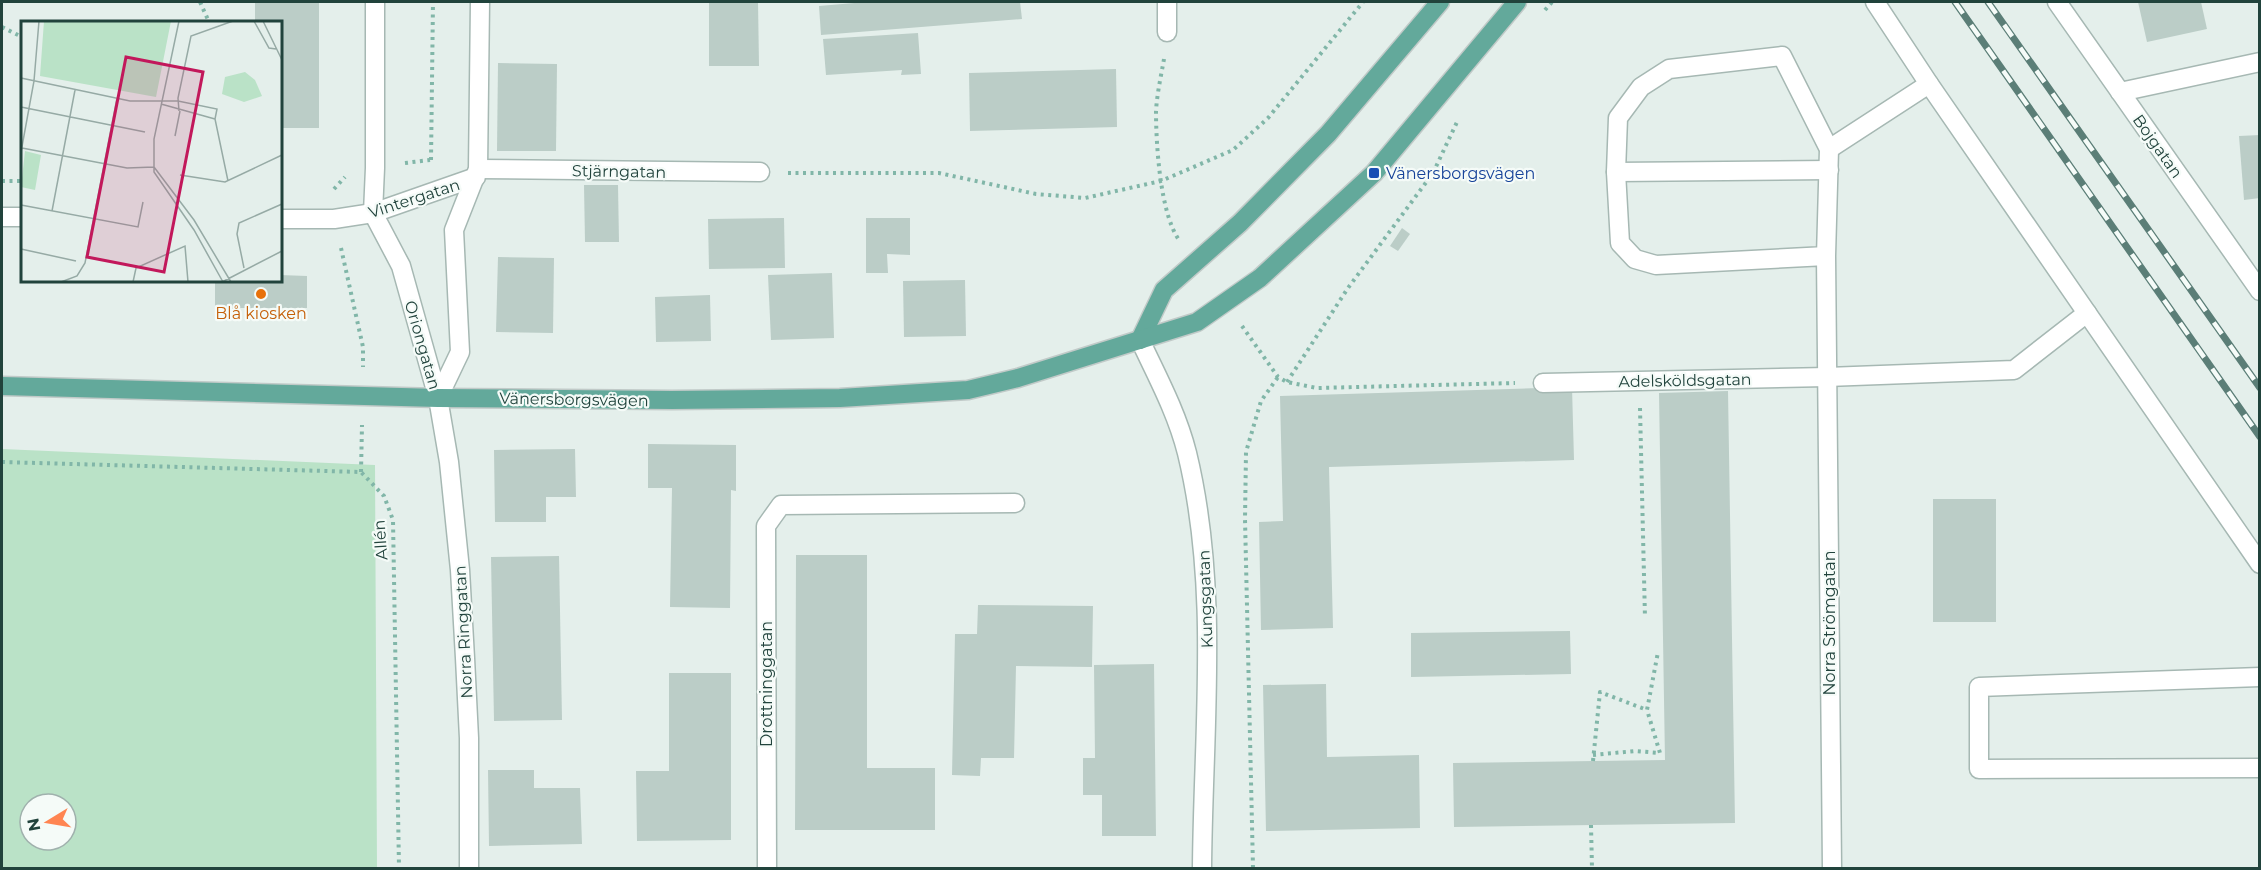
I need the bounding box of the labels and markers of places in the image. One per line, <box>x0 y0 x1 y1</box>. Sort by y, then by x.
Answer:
place label: Vänersborgsvägen <box>1386 164 1535 183</box>
marker: Vänersborgsvägen <box>1367 166 1381 180</box>
marker: Blå kiosken <box>254 287 268 301</box>
place label: Blå kiosken <box>215 304 307 323</box>

